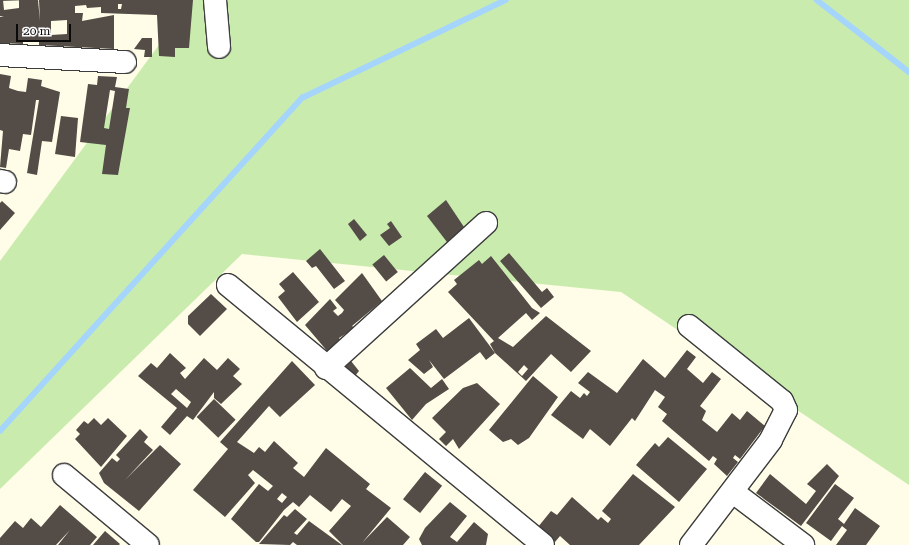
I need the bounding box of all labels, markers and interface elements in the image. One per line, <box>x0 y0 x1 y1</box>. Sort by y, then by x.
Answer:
scale bar <box>18 16 73 42</box>
text: 20 m <box>23 24 50 38</box>

